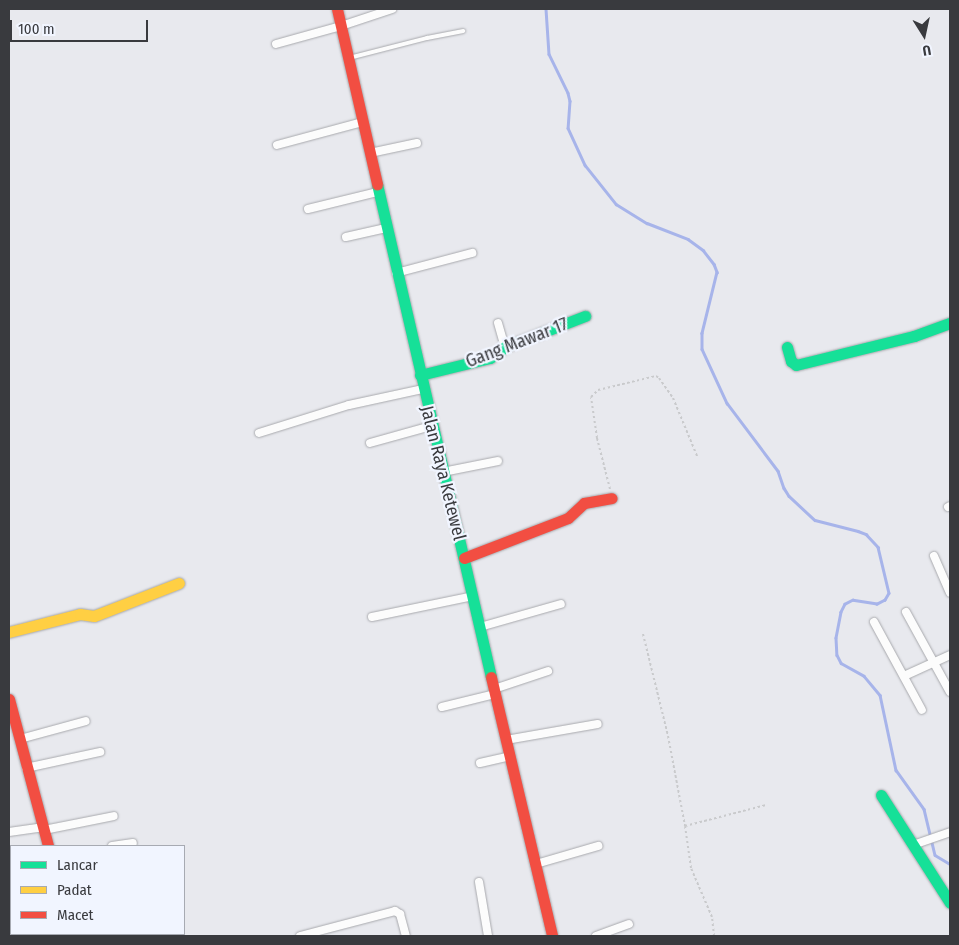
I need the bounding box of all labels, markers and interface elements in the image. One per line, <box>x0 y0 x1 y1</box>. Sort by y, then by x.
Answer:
scale bar <box>12 10 150 42</box>
north arrow <box>899 10 949 60</box>
text: 100 m <box>18 20 55 38</box>
text: U <box>921 41 932 59</box>
street label: Gang Mawar 17 <box>463 314 571 372</box>
street label: Jalan Raya Ketewel <box>416 404 470 542</box>
legend <box>10 845 185 935</box>
text: Lancar <box>57 856 98 874</box>
text: Padat <box>57 881 92 899</box>
text: Macet <box>57 906 93 924</box>

